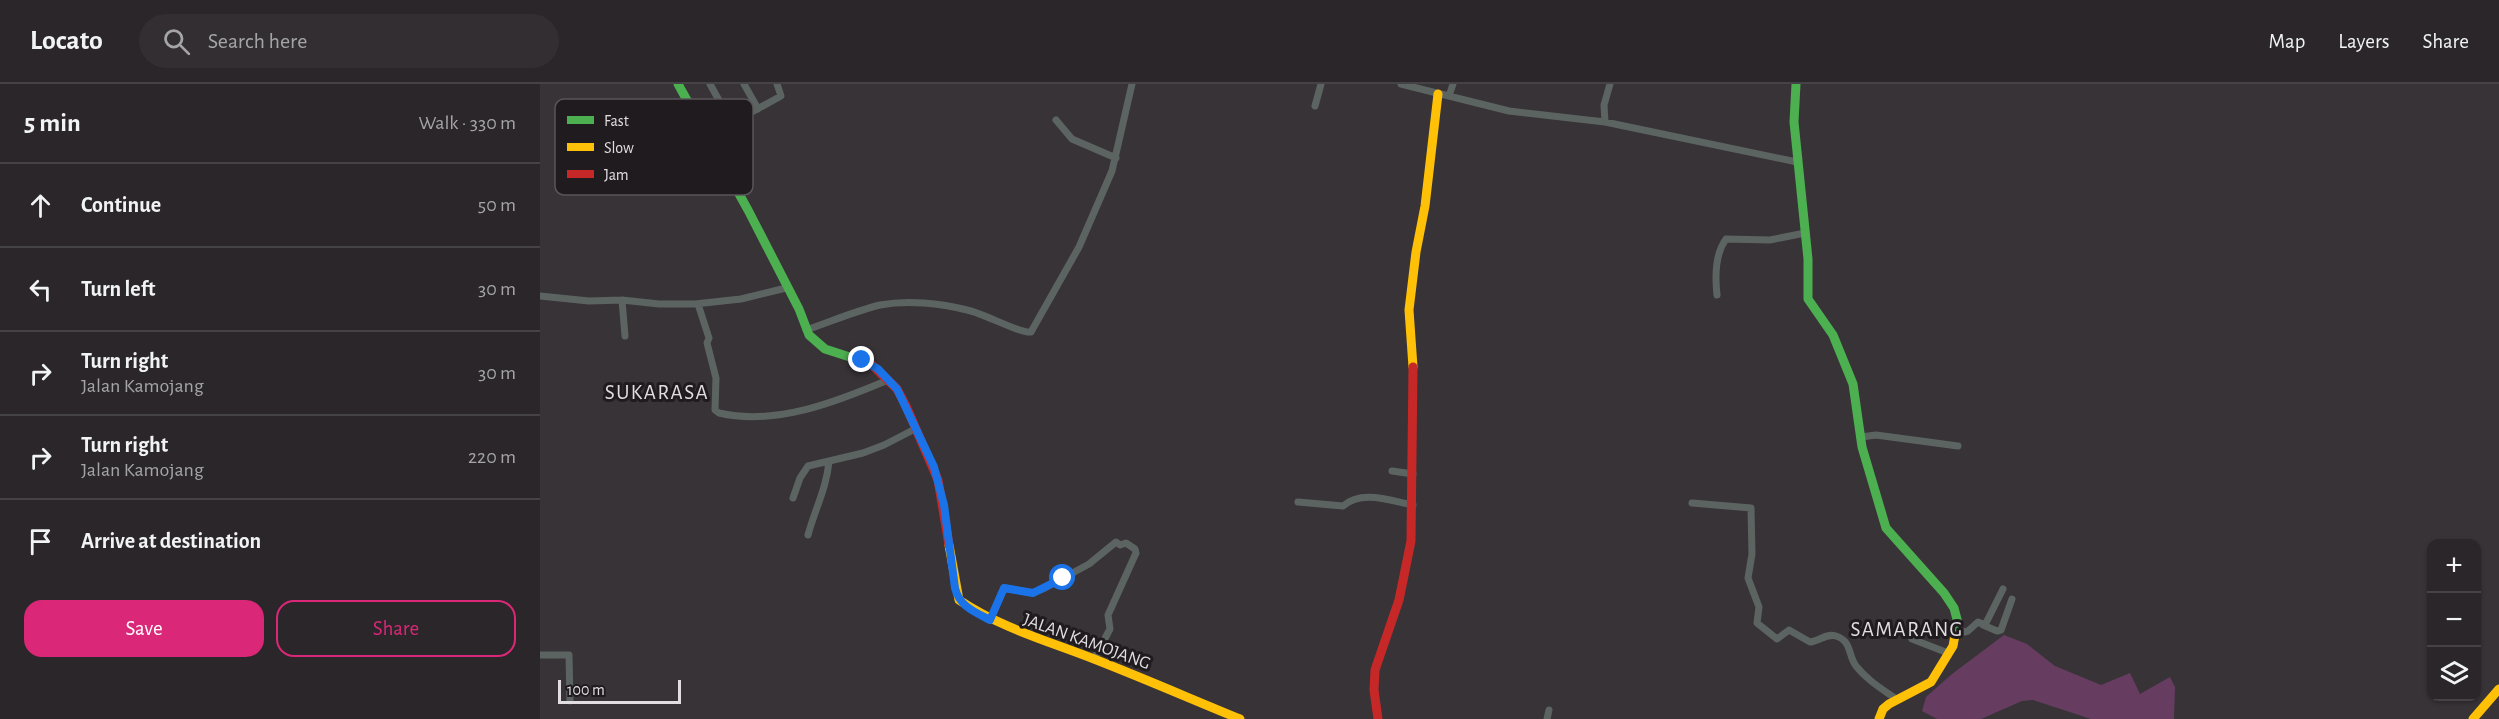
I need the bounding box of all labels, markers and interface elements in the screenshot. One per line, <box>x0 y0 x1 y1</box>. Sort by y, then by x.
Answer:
search box <box>139 14 559 68</box>
icon: search <box>160 25 193 58</box>
text: Locato <box>30 27 103 55</box>
text: Search here <box>208 30 307 52</box>
text: Map <box>2269 31 2305 52</box>
text: Layers <box>2338 31 2389 52</box>
text: Share <box>2422 31 2469 52</box>
legend <box>555 99 753 195</box>
text: 5 min <box>24 110 81 136</box>
text: Walk · 330 m <box>418 113 516 133</box>
text: Fast <box>604 113 629 129</box>
text: Slow <box>604 140 634 156</box>
text: Jam <box>604 167 629 183</box>
icon: ahead <box>24 189 57 222</box>
text: Continue <box>81 194 161 216</box>
text: 50 m <box>478 195 516 215</box>
icon: left <box>24 273 57 306</box>
text: Turn left <box>81 278 155 300</box>
text: 30 m <box>478 279 516 299</box>
route end <box>848 346 874 372</box>
text: Turn right <box>81 350 168 372</box>
icon: right <box>24 357 57 390</box>
text: 30 m <box>478 363 516 383</box>
text: Jalan Kamojang <box>81 376 204 396</box>
district label: SUKARASA <box>605 382 709 403</box>
text: Turn right <box>81 434 168 456</box>
icon: right <box>24 441 57 474</box>
text: 220 m <box>468 447 516 467</box>
text: Jalan Kamojang <box>81 460 204 480</box>
icon: arrive <box>24 525 57 558</box>
text: Arrive at destination <box>81 530 261 552</box>
map controls <box>2427 539 2481 701</box>
button: + <box>2427 539 2481 593</box>
route start <box>1049 564 1075 590</box>
button: − <box>2427 593 2481 647</box>
button: Save <box>24 600 264 657</box>
button: Share <box>276 600 516 657</box>
street label: JALAN KAMOJANG <box>1021 611 1153 673</box>
district label: SAMARANG <box>1850 619 1964 640</box>
button: layers <box>2427 647 2481 701</box>
scale bar <box>558 677 681 704</box>
text: 100 m <box>567 682 605 698</box>

